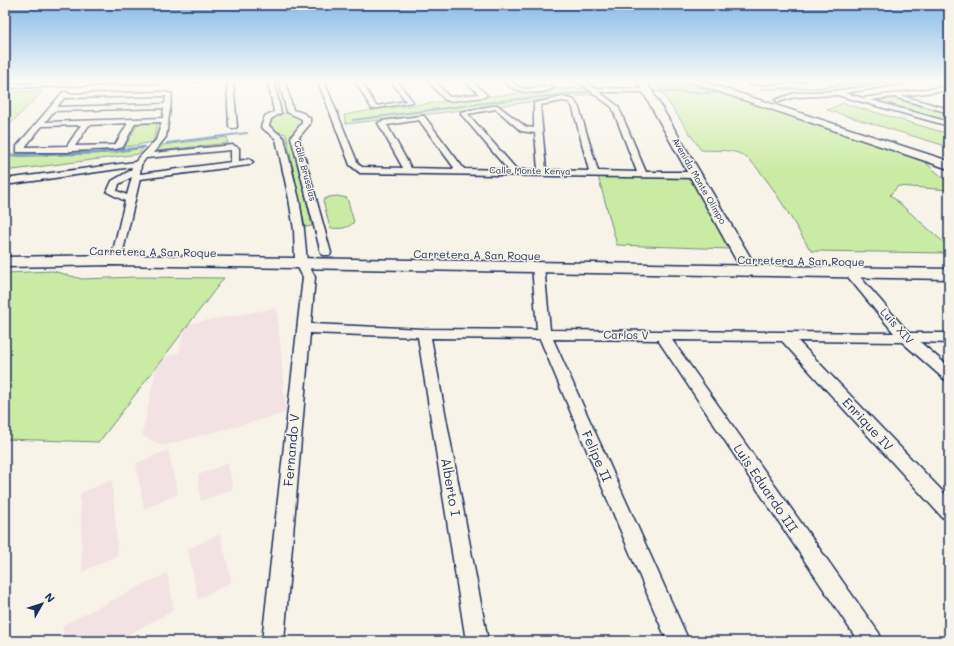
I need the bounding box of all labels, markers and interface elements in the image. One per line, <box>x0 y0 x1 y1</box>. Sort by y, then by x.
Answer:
street label: Avenida Monte Olimpo <box>670 136 729 226</box>
street label: Calle Bruselas <box>292 139 319 202</box>
street label: Calle Monte Kenya <box>489 164 571 177</box>
street label: Carretera A San Roque <box>89 243 217 260</box>
street label: Carretera A San Roque <box>413 246 541 263</box>
street label: Carretera A San Roque <box>737 252 865 269</box>
street label: Luis XIV <box>877 305 917 347</box>
street label: Carlos V <box>603 327 649 342</box>
street label: Enrique IV <box>839 393 897 454</box>
street label: Fernando V <box>279 413 302 487</box>
street label: Felipe II <box>579 428 616 484</box>
street label: Luis Eduardo III <box>731 440 802 535</box>
street label: Alberto I <box>438 457 465 517</box>
north arrow <box>22 584 62 624</box>
text: N <box>42 589 59 605</box>

